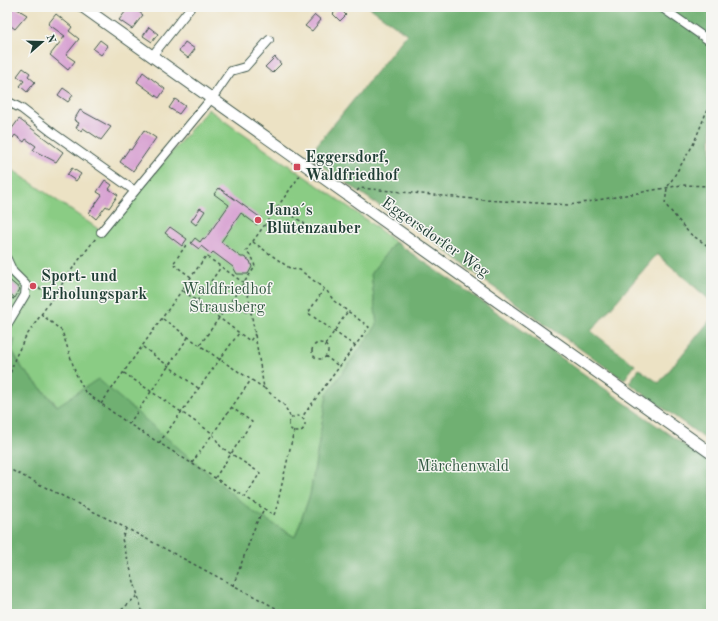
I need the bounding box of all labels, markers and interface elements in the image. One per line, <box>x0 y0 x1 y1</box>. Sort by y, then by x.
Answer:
north arrow <box>22 22 62 62</box>
text: N <box>43 33 57 45</box>
place label: Eggersdorf, Waldfriedhof <box>305 150 400 184</box>
marker: Eggersdorf, Waldfriedhof <box>292 162 302 172</box>
street label: Eggersdorfer Weg <box>378 195 492 281</box>
place label: Jana´s Blütenzauber <box>266 203 361 237</box>
marker: Jana´s Blütenzauber <box>253 215 263 225</box>
place label: Sport- und Erholungspark <box>41 269 147 303</box>
marker: Sport- und Erholungspark <box>28 281 38 291</box>
park label: Waldfriedhof Strausberg <box>182 282 273 316</box>
park label: Märchenwald <box>417 459 509 475</box>

